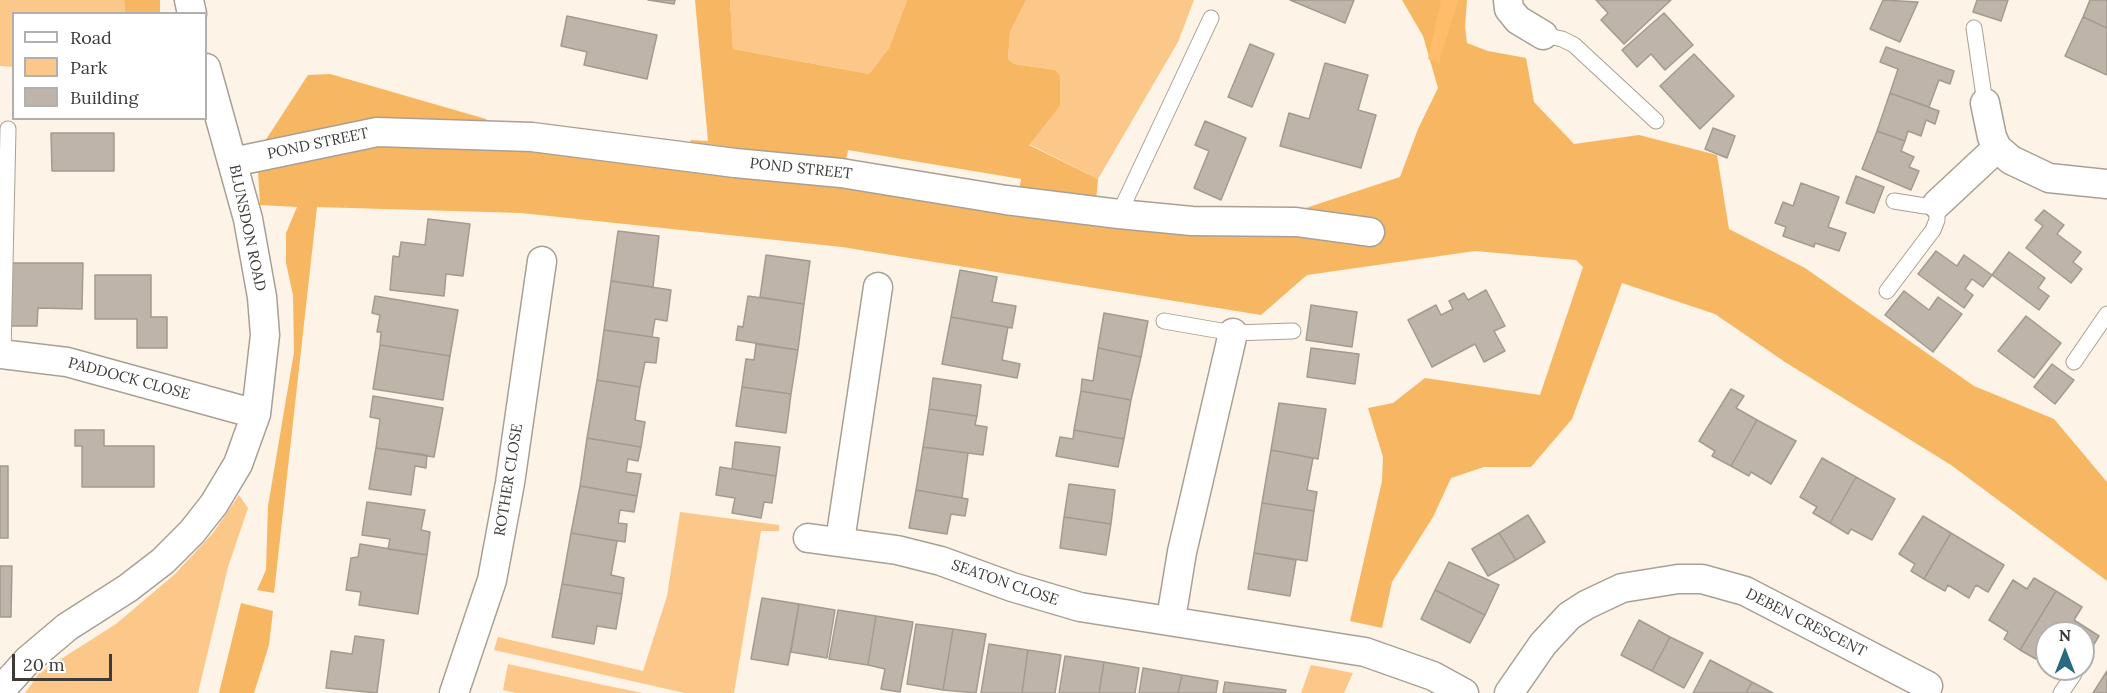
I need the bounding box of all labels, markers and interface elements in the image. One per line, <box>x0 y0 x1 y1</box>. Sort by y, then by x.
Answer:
legend <box>12 12 207 120</box>
text: Road <box>70 26 112 49</box>
text: Park <box>70 56 107 79</box>
text: Building <box>70 86 138 109</box>
street label: POND STREET <box>266 124 370 164</box>
street label: POND STREET <box>749 155 853 183</box>
street label: BLUNSDON ROAD <box>225 163 269 293</box>
street label: PADDOCK CLOSE <box>66 354 192 404</box>
street label: ROTHER CLOSE <box>491 422 527 538</box>
street label: SEATON CLOSE <box>949 556 1061 610</box>
street label: DEBEN CRESCENT <box>1743 585 1869 661</box>
north arrow <box>2035 621 2095 681</box>
text: N <box>2059 625 2071 645</box>
scale bar <box>15 642 116 680</box>
text: 20 m <box>23 653 65 676</box>

